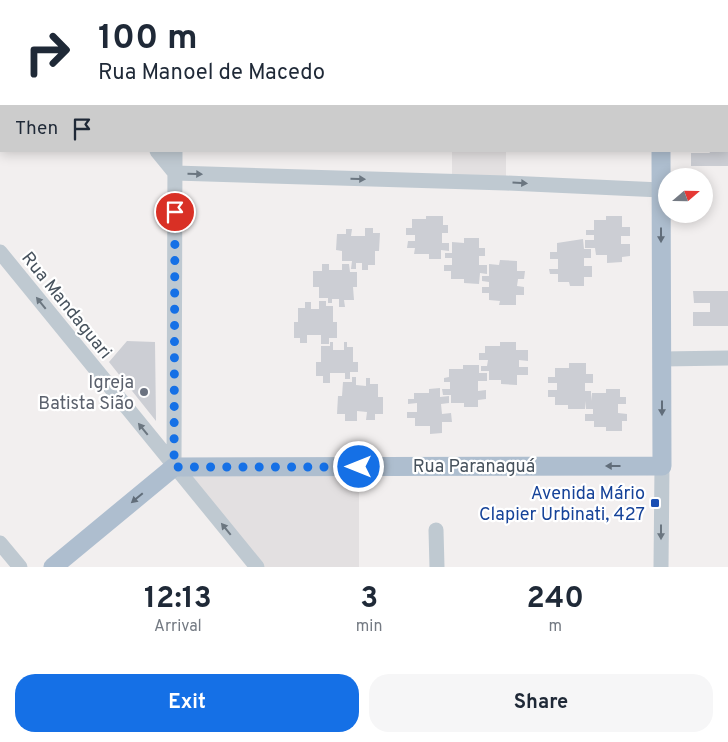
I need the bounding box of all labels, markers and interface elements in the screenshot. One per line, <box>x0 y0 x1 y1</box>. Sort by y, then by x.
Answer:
text: 100 m <box>98 17 198 61</box>
icon: right <box>15 20 80 85</box>
text: Rua Manoel de Macedo <box>98 60 325 87</box>
icon: arrive <box>68 115 96 143</box>
text: Then <box>15 117 58 141</box>
north arrow <box>658 168 712 222</box>
map controls <box>658 168 713 223</box>
one-way arrow <box>188 170 204 178</box>
one-way arrow <box>350 175 366 183</box>
one-way arrow <box>512 180 528 188</box>
pin <box>154 191 196 233</box>
icon: arrive <box>161 198 189 226</box>
one-way arrow <box>657 227 665 243</box>
street label: Rua Mandaguari <box>16 248 116 364</box>
one-way arrow <box>35 297 46 310</box>
place label: Igreja Batista Sião <box>38 372 134 416</box>
marker: Igreja Batista Sião <box>138 386 150 398</box>
one-way arrow <box>658 400 666 416</box>
one-way arrow <box>138 423 149 436</box>
position arrow <box>332 440 384 492</box>
street label: Rua Paranaguá <box>413 456 535 479</box>
one-way arrow <box>605 462 621 470</box>
place label: Avenida Mário Clapier Urbinati, 427 <box>479 483 645 527</box>
one-way arrow <box>130 492 143 503</box>
marker: Avenida Mário Clapier Urbinati, 427 <box>649 497 661 509</box>
one-way arrow <box>220 523 231 536</box>
one-way arrow <box>657 525 665 541</box>
text: 12:13 <box>144 581 212 618</box>
text: 3 <box>360 581 378 618</box>
text: 240 <box>527 581 584 618</box>
text: Arrival <box>154 617 202 637</box>
text: min <box>356 617 382 637</box>
text: m <box>548 617 562 637</box>
button: Exit <box>15 674 359 732</box>
button: Share <box>369 674 713 732</box>

